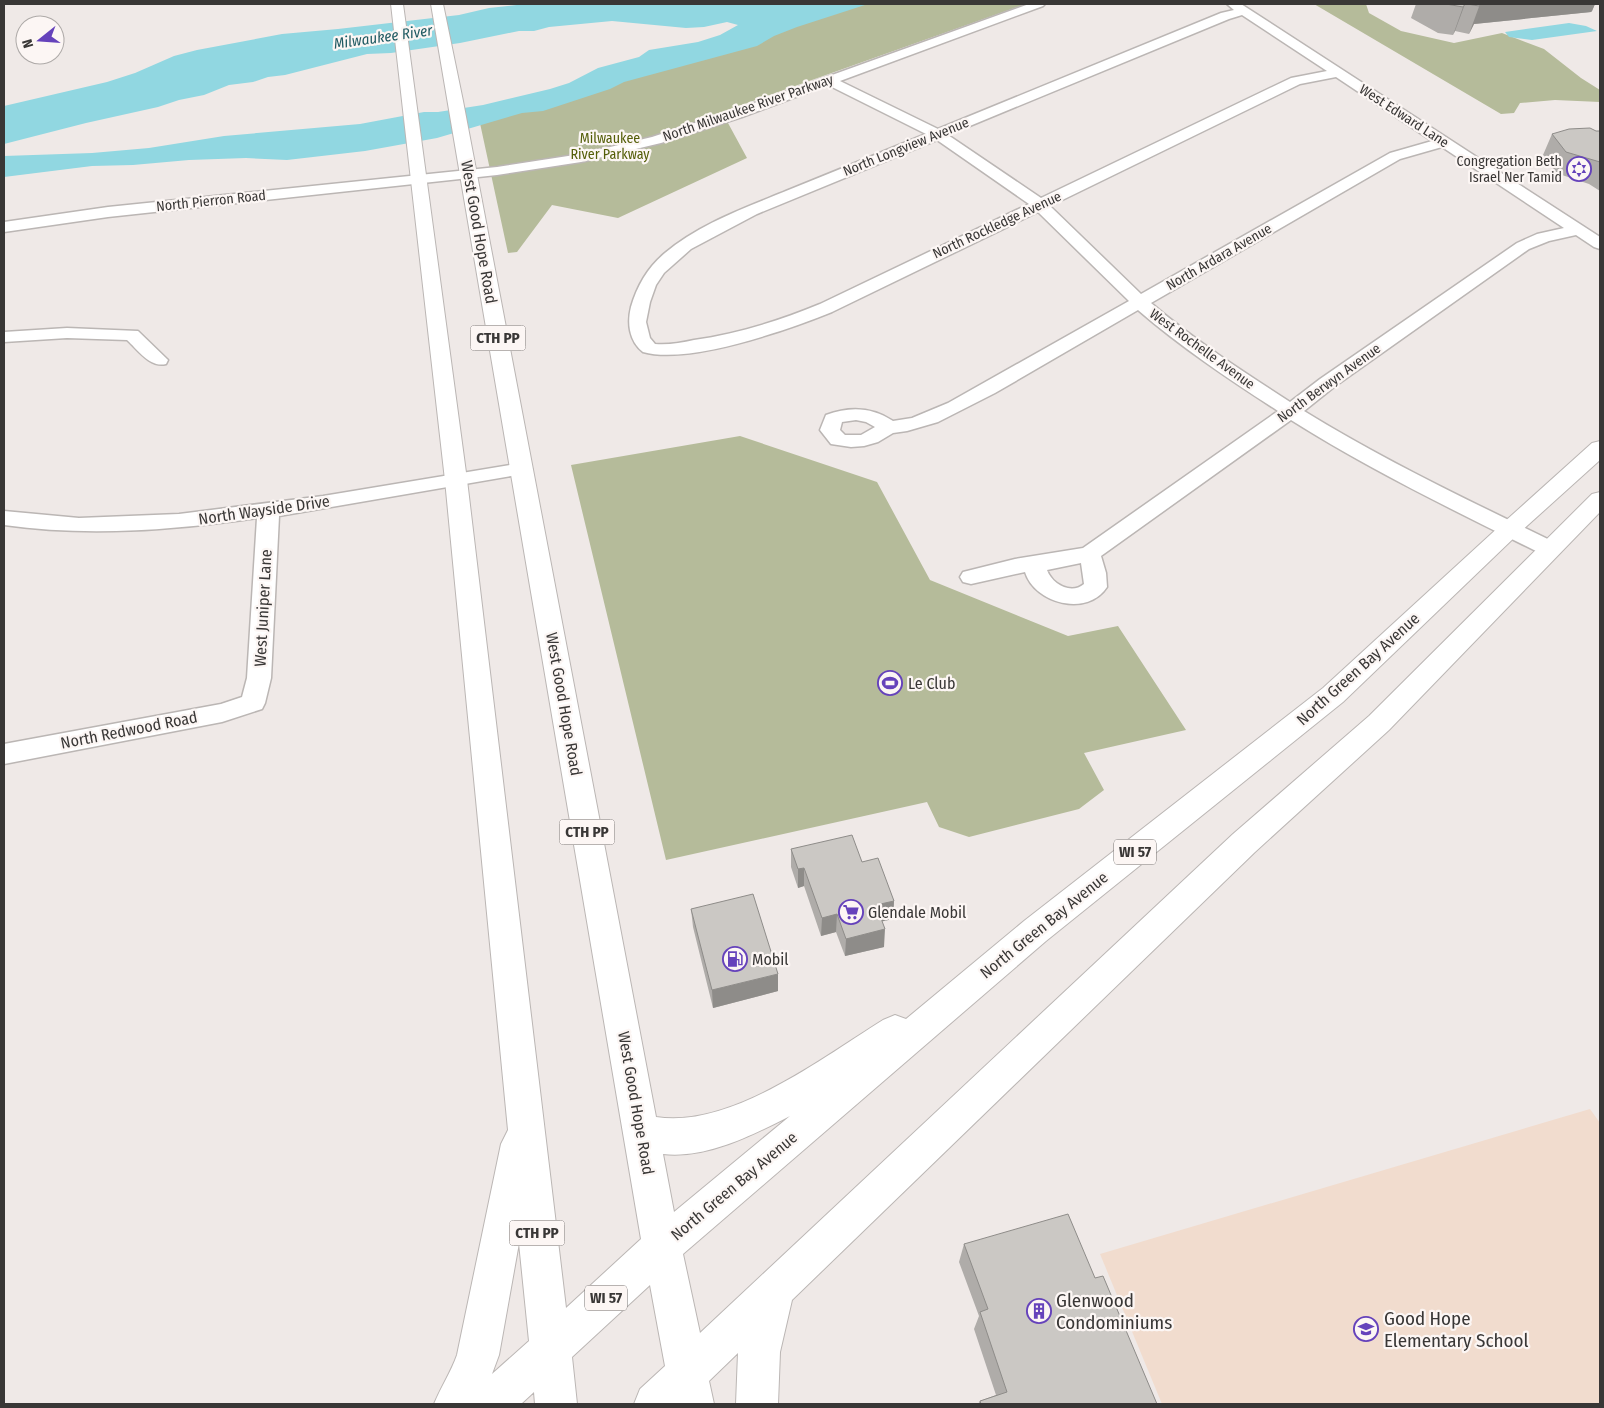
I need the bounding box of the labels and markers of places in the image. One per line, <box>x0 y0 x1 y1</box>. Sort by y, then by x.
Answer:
place label: Congregation Beth Israel Ner Tamid <box>1457 153 1562 186</box>
synagogue icon: Congregation Beth Israel Ner Tamid <box>1566 156 1592 182</box>
sports icon: Le Club <box>877 670 903 696</box>
place label: Le Club <box>908 674 955 693</box>
supermarket icon: Glendale Mobil <box>838 899 864 925</box>
place label: Glendale Mobil <box>868 903 966 922</box>
fuel station icon: Mobil <box>722 946 748 972</box>
place label: Mobil <box>752 950 789 969</box>
place label: Glenwood Condominiums <box>1056 1289 1172 1334</box>
building icon: Glenwood Condominiums <box>1026 1298 1052 1324</box>
place label: Good Hope Elementary School <box>1384 1307 1529 1352</box>
school or university icon: Good Hope Elementary School <box>1353 1316 1379 1342</box>

